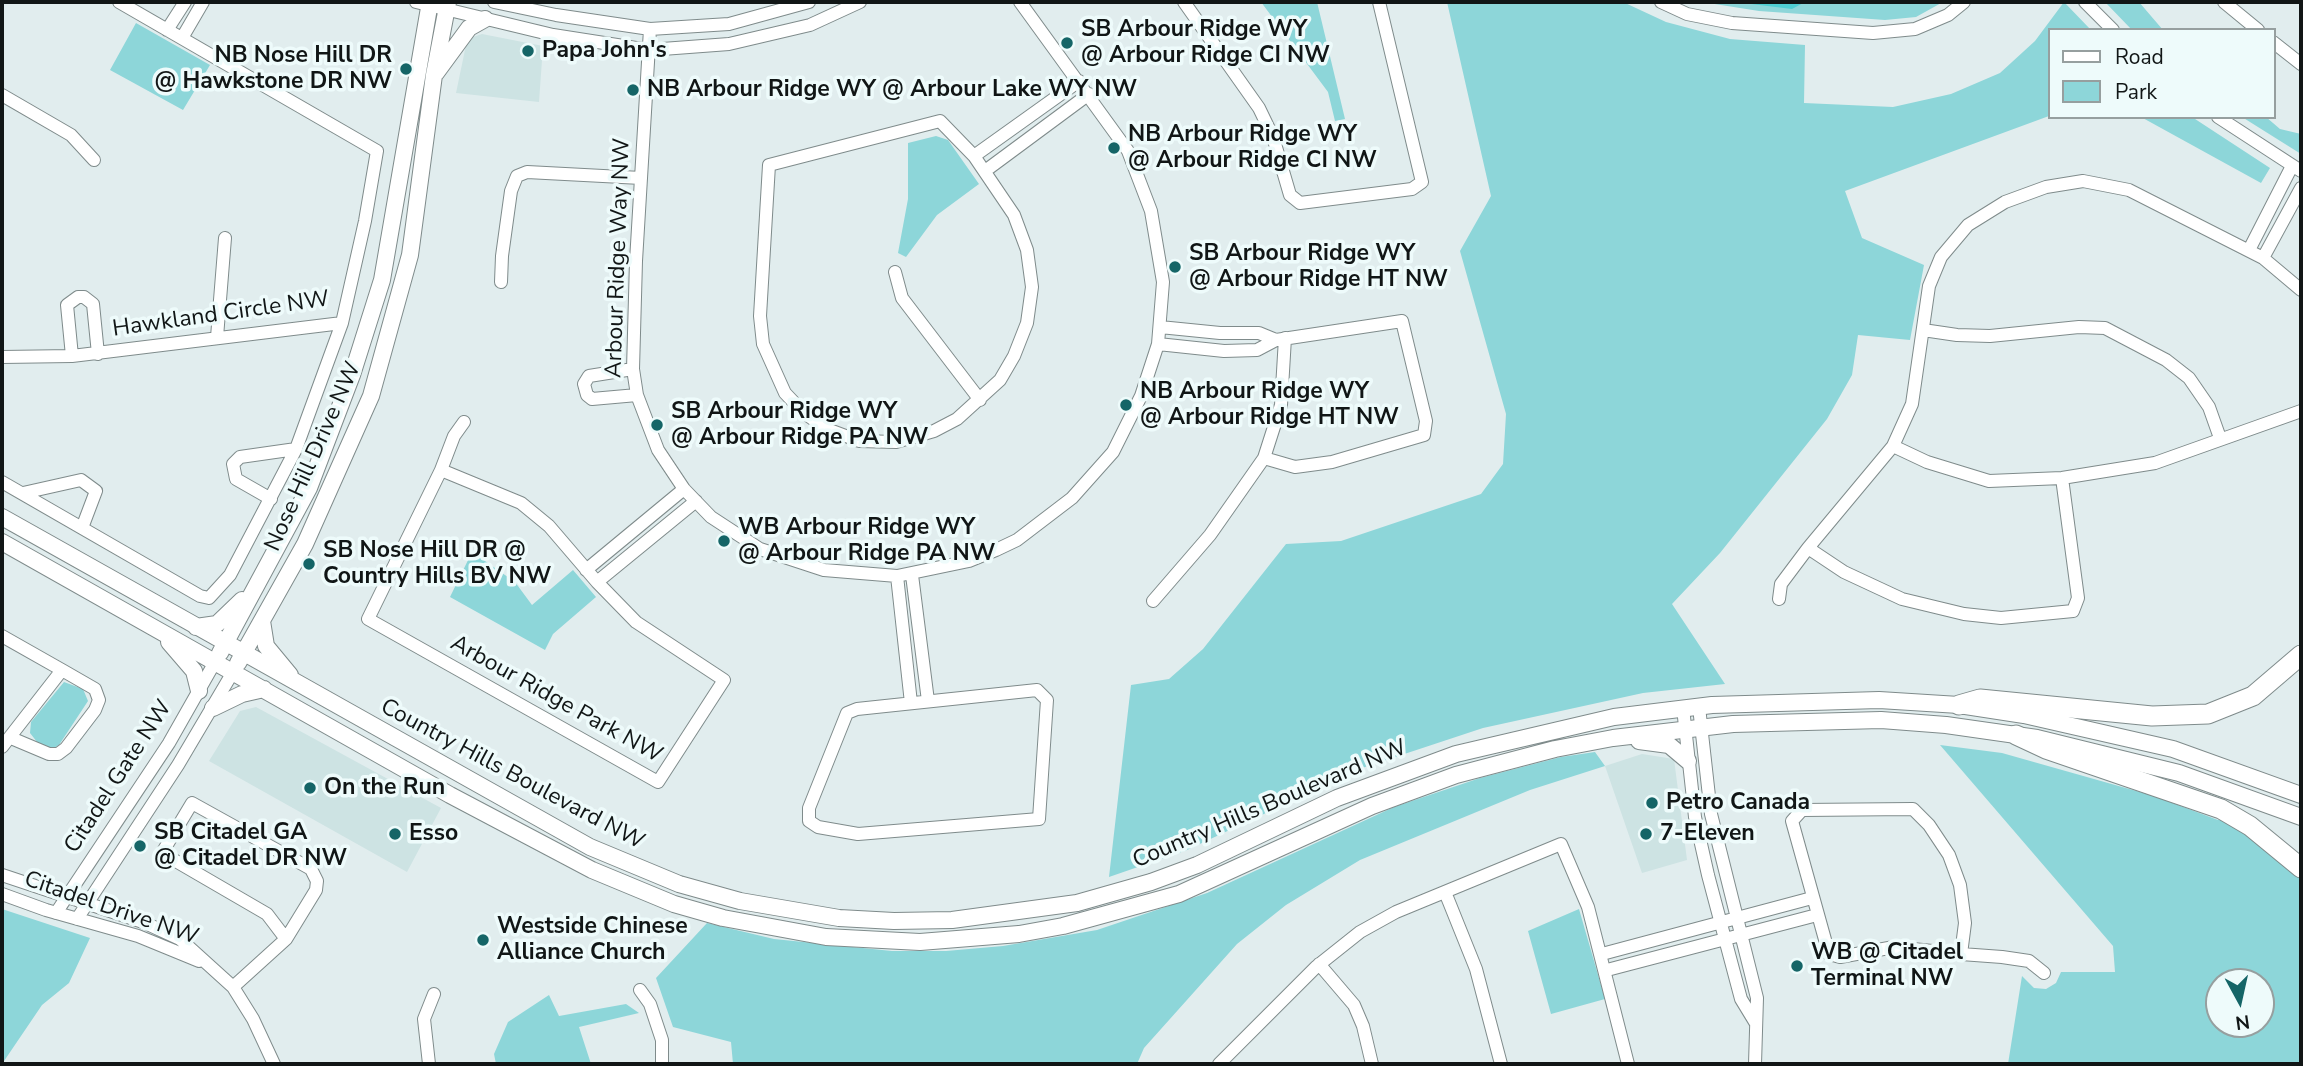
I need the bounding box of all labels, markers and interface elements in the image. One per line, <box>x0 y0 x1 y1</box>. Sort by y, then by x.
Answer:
place label: SB Arbour Ridge WY @ Arbour Ridge CI NW <box>1081 16 1330 70</box>
legend <box>2048 28 2275 119</box>
marker: SB Arbour Ridge WY @ Arbour Ridge CI NW <box>1059 35 1075 51</box>
place label: Papa John's <box>542 37 667 65</box>
place label: NB Nose Hill DR @ Hawkstone DR NW <box>154 42 392 96</box>
marker: Papa John's <box>520 43 536 59</box>
text: Road <box>2115 43 2164 71</box>
marker: NB Nose Hill DR @ Hawkstone DR NW <box>398 61 414 77</box>
place label: NB Arbour Ridge WY @ Arbour Lake WY NW <box>647 76 1137 104</box>
text: Park <box>2115 78 2157 106</box>
marker: NB Arbour Ridge WY @ Arbour Lake WY NW <box>625 82 641 98</box>
place label: NB Arbour Ridge WY @ Arbour Ridge CI NW <box>1128 121 1377 175</box>
street label: Arbour Ridge Way NW <box>601 138 637 378</box>
marker: NB Arbour Ridge WY @ Arbour Ridge CI NW <box>1106 140 1122 156</box>
place label: SB Arbour Ridge WY @ Arbour Ridge HT NW <box>1189 240 1448 294</box>
marker: SB Arbour Ridge WY @ Arbour Ridge HT NW <box>1167 259 1183 275</box>
street label: Hawkland Circle NW <box>111 286 331 344</box>
street label: Nose Hill Drive NW <box>260 358 368 556</box>
place label: NB Arbour Ridge WY @ Arbour Ridge HT NW <box>1140 378 1399 432</box>
marker: NB Arbour Ridge WY @ Arbour Ridge HT NW <box>1118 397 1134 413</box>
place label: SB Arbour Ridge WY @ Arbour Ridge PA NW <box>671 398 928 452</box>
marker: SB Arbour Ridge WY @ Arbour Ridge PA NW <box>649 417 665 433</box>
place label: WB Arbour Ridge WY @ Arbour Ridge PA NW <box>738 514 995 568</box>
marker: WB Arbour Ridge WY @ Arbour Ridge PA NW <box>716 533 732 549</box>
place label: SB Nose Hill DR @ Country Hills BV NW <box>323 537 551 591</box>
marker: SB Nose Hill DR @ Country Hills BV NW <box>301 556 317 572</box>
street label: Arbour Ridge Park NW <box>445 630 667 770</box>
street label: Country Hills Boulevard NW <box>375 694 649 856</box>
street label: Citadel Gate NW <box>59 695 179 859</box>
street label: Country Hills Boulevard NW <box>1129 735 1411 875</box>
place label: On the Run <box>324 774 445 802</box>
marker: On the Run <box>302 780 318 796</box>
place label: Petro Canada <box>1666 789 1810 817</box>
marker: Petro Canada <box>1644 795 1660 811</box>
place label: SB Citadel GA @ Citadel DR NW <box>154 819 347 873</box>
place label: Esso <box>409 820 458 848</box>
place label: 7-Eleven <box>1660 820 1755 848</box>
marker: Esso <box>387 826 403 842</box>
marker: 7-Eleven <box>1638 826 1654 842</box>
marker: SB Citadel GA @ Citadel DR NW <box>132 838 148 854</box>
street label: Citadel Drive NW <box>20 866 202 952</box>
place label: Westside Chinese Alliance Church <box>497 913 688 967</box>
marker: Westside Chinese Alliance Church <box>475 932 491 948</box>
place label: WB @ Citadel Terminal NW <box>1811 939 1963 993</box>
marker: WB @ Citadel Terminal NW <box>1789 958 1805 974</box>
north arrow <box>2205 968 2275 1038</box>
text: N <box>2234 1008 2251 1036</box>

